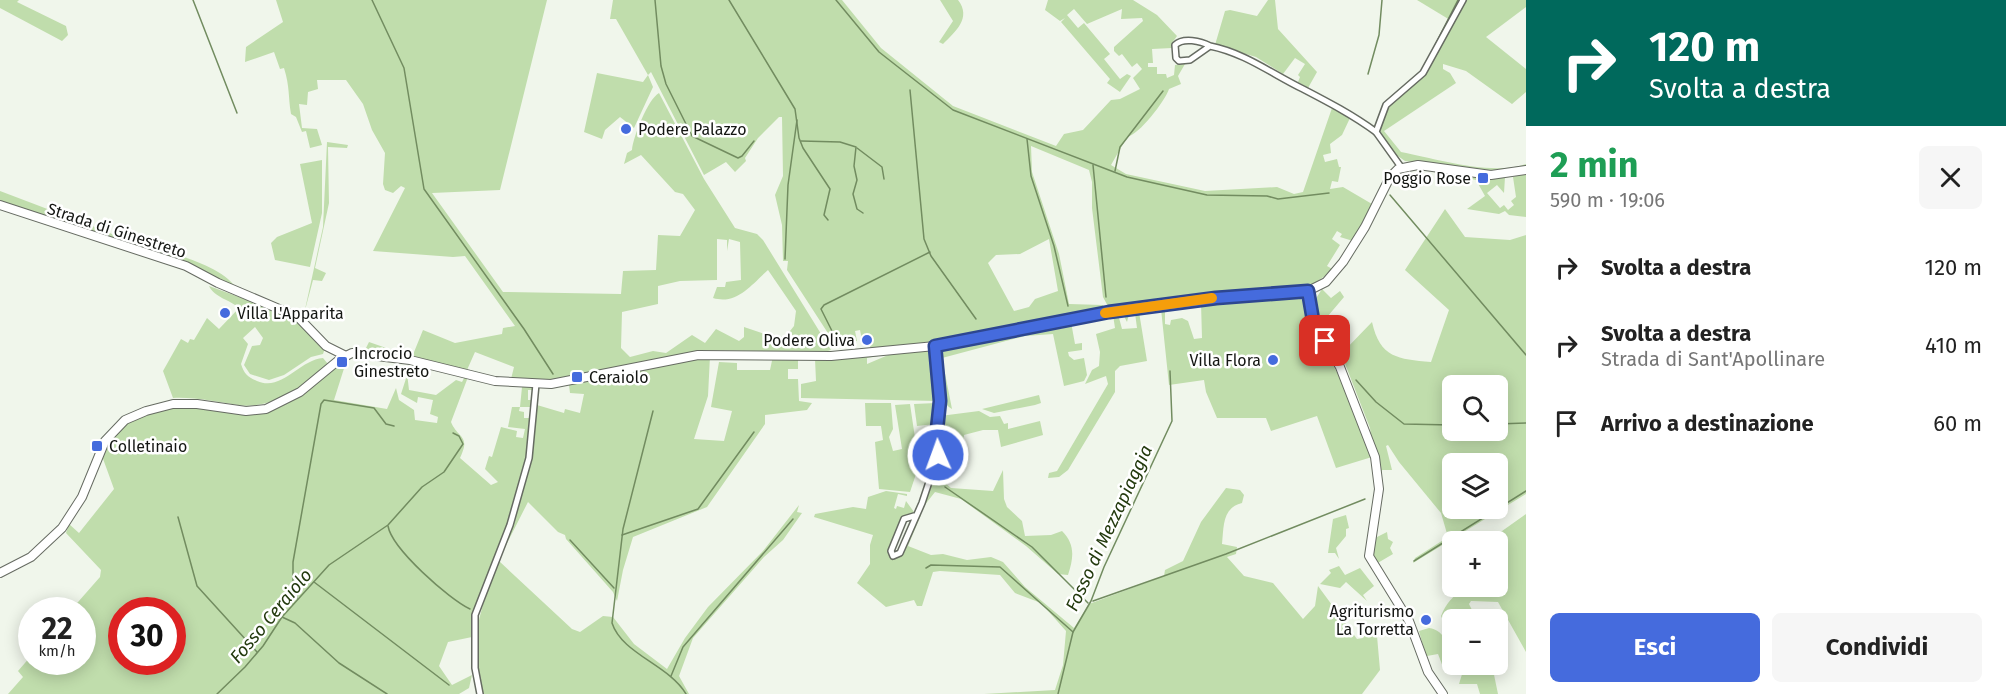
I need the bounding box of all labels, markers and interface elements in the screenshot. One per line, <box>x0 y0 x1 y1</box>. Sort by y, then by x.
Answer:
text: 120 m <box>1649 22 1760 72</box>
icon: right <box>1550 24 1628 102</box>
text: Svolta a destra <box>1649 73 1831 105</box>
place label: Podere Palazzo <box>638 120 747 139</box>
marker: Podere Palazzo <box>619 122 633 136</box>
text: 2 min <box>1550 143 1639 187</box>
button: close <box>1919 146 1982 209</box>
place label: Poggio Rose <box>1383 169 1471 188</box>
marker: Poggio Rose <box>1476 171 1490 185</box>
text: 590 m · 19:06 <box>1550 188 1665 212</box>
street label: Strada di Ginestreto <box>45 199 189 262</box>
icon: right <box>1550 251 1583 284</box>
text: Svolta a destra <box>1601 254 1751 281</box>
text: 120 m <box>1925 254 1982 281</box>
place label: Villa L'Apparita <box>237 304 344 323</box>
marker: Villa L'Apparita <box>218 306 232 320</box>
pin <box>1299 315 1350 366</box>
text: Svolta a destra <box>1601 320 1751 347</box>
icon: arrive <box>1308 324 1341 357</box>
icon: right <box>1550 329 1583 362</box>
place label: Podere Oliva <box>763 331 855 350</box>
text: 410 m <box>1925 332 1982 359</box>
marker: Podere Oliva <box>860 333 874 347</box>
place label: Incrocio Ginestreto <box>354 344 429 381</box>
text: Strada di Sant'Apollinare <box>1601 347 1825 371</box>
place label: Villa Flora <box>1189 351 1261 370</box>
marker: Villa Flora <box>1266 353 1280 367</box>
marker: Incrocio Ginestreto <box>335 355 349 369</box>
place label: Ceraiolo <box>589 368 649 387</box>
marker: Ceraiolo <box>570 370 584 384</box>
map controls <box>1442 375 1508 675</box>
button: search <box>1442 375 1508 441</box>
icon: arrive <box>1550 407 1583 440</box>
text: Arrivo a destinazione <box>1601 410 1814 437</box>
text: 60 m <box>1933 410 1982 437</box>
position arrow <box>906 423 970 487</box>
place label: Colletinaio <box>109 437 187 456</box>
marker: Colletinaio <box>90 439 104 453</box>
water label: Fosso di Mezzapiaggia <box>1061 441 1157 615</box>
button: layers <box>1442 453 1508 519</box>
button: + <box>1442 531 1508 597</box>
water label: Fosso Ceraiolo <box>225 564 317 668</box>
speed limit sign: 30 <box>108 597 186 675</box>
place label: Agriturismo La Torretta <box>1330 602 1414 639</box>
button: − <box>1442 609 1508 675</box>
text: 22 <box>41 611 73 647</box>
marker: Agriturismo La Torretta <box>1419 613 1433 627</box>
button: Esci <box>1550 613 1760 682</box>
button: Condividi <box>1772 613 1982 682</box>
text: km/h <box>38 642 76 660</box>

